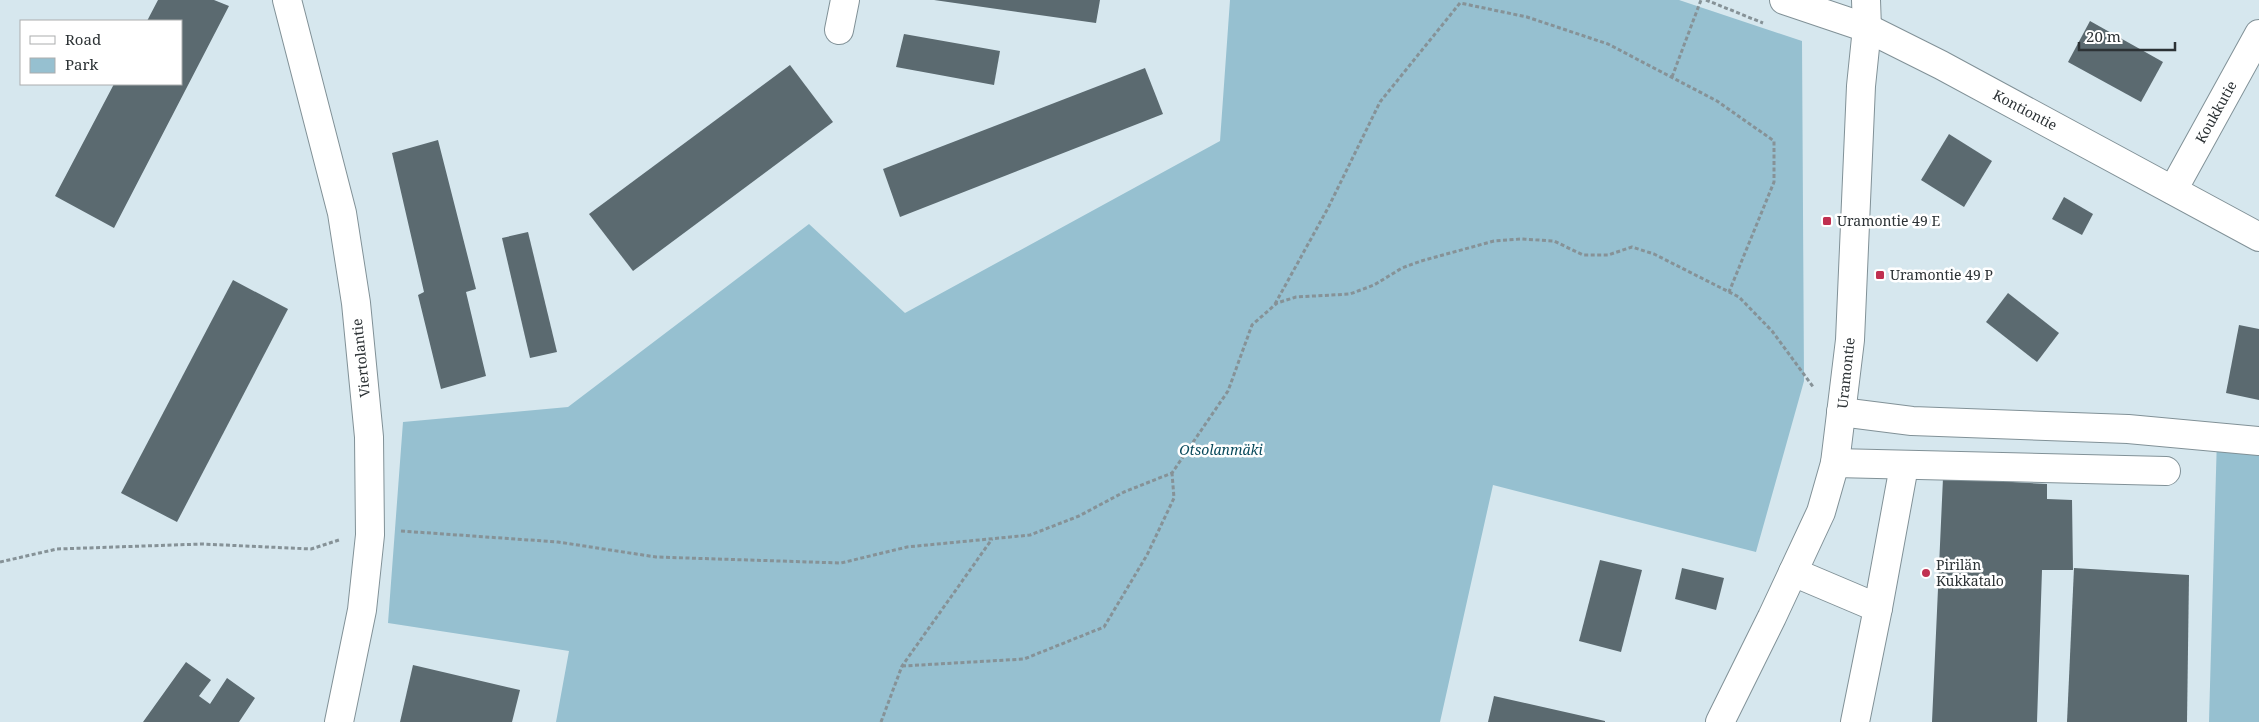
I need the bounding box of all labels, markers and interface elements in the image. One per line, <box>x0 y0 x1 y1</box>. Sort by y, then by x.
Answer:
legend <box>20 20 182 85</box>
scale bar <box>2079 20 2175 52</box>
text: 20 m <box>2086 26 2121 46</box>
text: Road <box>65 29 101 49</box>
text: Park <box>65 54 99 74</box>
street label: Koukkutie <box>2191 77 2241 146</box>
street label: Kontiontie <box>1990 85 2061 134</box>
place label: Uramontie 49 E <box>1837 211 1940 230</box>
marker: Uramontie 49 E <box>1821 215 1833 227</box>
place label: Uramontie 49 P <box>1890 265 1993 284</box>
marker: Uramontie 49 P <box>1874 269 1886 281</box>
street label: Viertolantie <box>347 318 374 398</box>
street label: Uramontie <box>1832 336 1859 409</box>
park label: Otsolanmäki <box>1179 440 1264 459</box>
place label: Pirilän Kukkatalo <box>1936 555 2004 590</box>
marker: Pirilän Kukkatalo <box>1920 567 1932 579</box>

